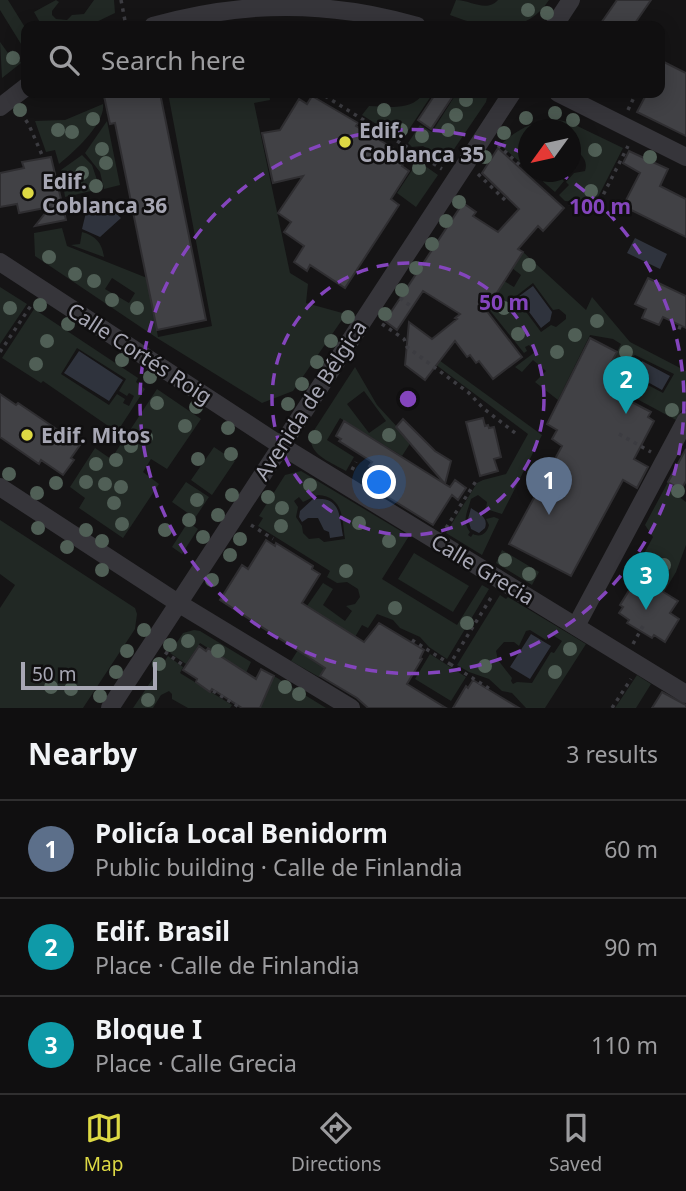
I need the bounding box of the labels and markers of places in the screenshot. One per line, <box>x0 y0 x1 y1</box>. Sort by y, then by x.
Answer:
place label: Edif. Coblanca 35 <box>359 116 484 168</box>
marker: Edif. Coblanca 35 <box>337 134 353 150</box>
place label: Edif. Coblanca 36 <box>42 167 167 219</box>
marker: Edif. Coblanca 36 <box>20 185 36 201</box>
pin: 2 <box>603 356 649 414</box>
centre of rings <box>396 387 420 411</box>
place label: Edif. Mitos <box>41 421 150 449</box>
marker: Edif. Mitos <box>19 427 35 443</box>
pin: 1 <box>526 457 572 515</box>
pin: 3 <box>623 552 669 610</box>

